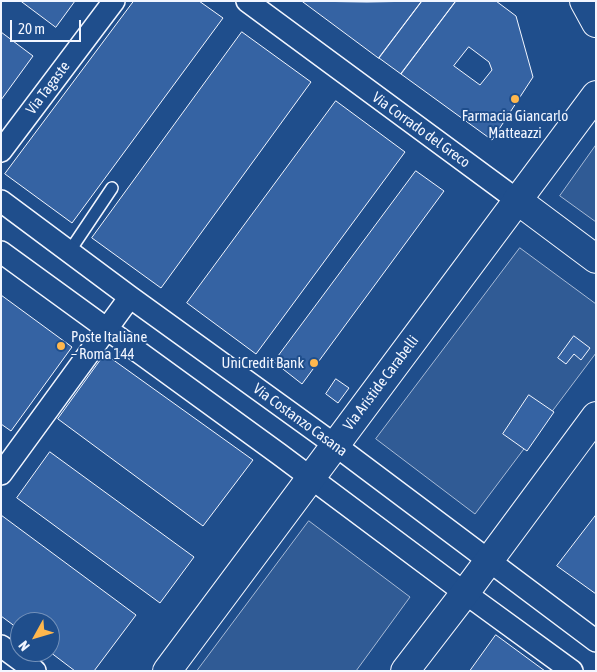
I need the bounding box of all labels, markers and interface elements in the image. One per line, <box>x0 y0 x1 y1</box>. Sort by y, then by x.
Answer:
scale bar <box>12 10 84 42</box>
text: 20 m <box>18 20 45 37</box>
street label: Via Tagaste <box>22 58 74 118</box>
street label: Via Corrado del Greco <box>368 88 474 172</box>
marker: Farmacia Giancarlo Matteazzi <box>509 93 521 105</box>
place label: Farmacia Giancarlo Matteazzi <box>462 107 568 142</box>
place label: Poste Italiane – Roma 144 <box>71 328 147 363</box>
street label: Via Aristide Carabelli <box>339 332 423 434</box>
marker: Poste Italiane – Roma 144 <box>55 340 67 352</box>
place label: UniCredit Bank <box>222 354 304 372</box>
marker: UniCredit Bank <box>308 357 320 369</box>
street label: Via Costanzo Casana <box>249 380 351 460</box>
north arrow <box>10 612 60 662</box>
text: N <box>15 638 33 654</box>

